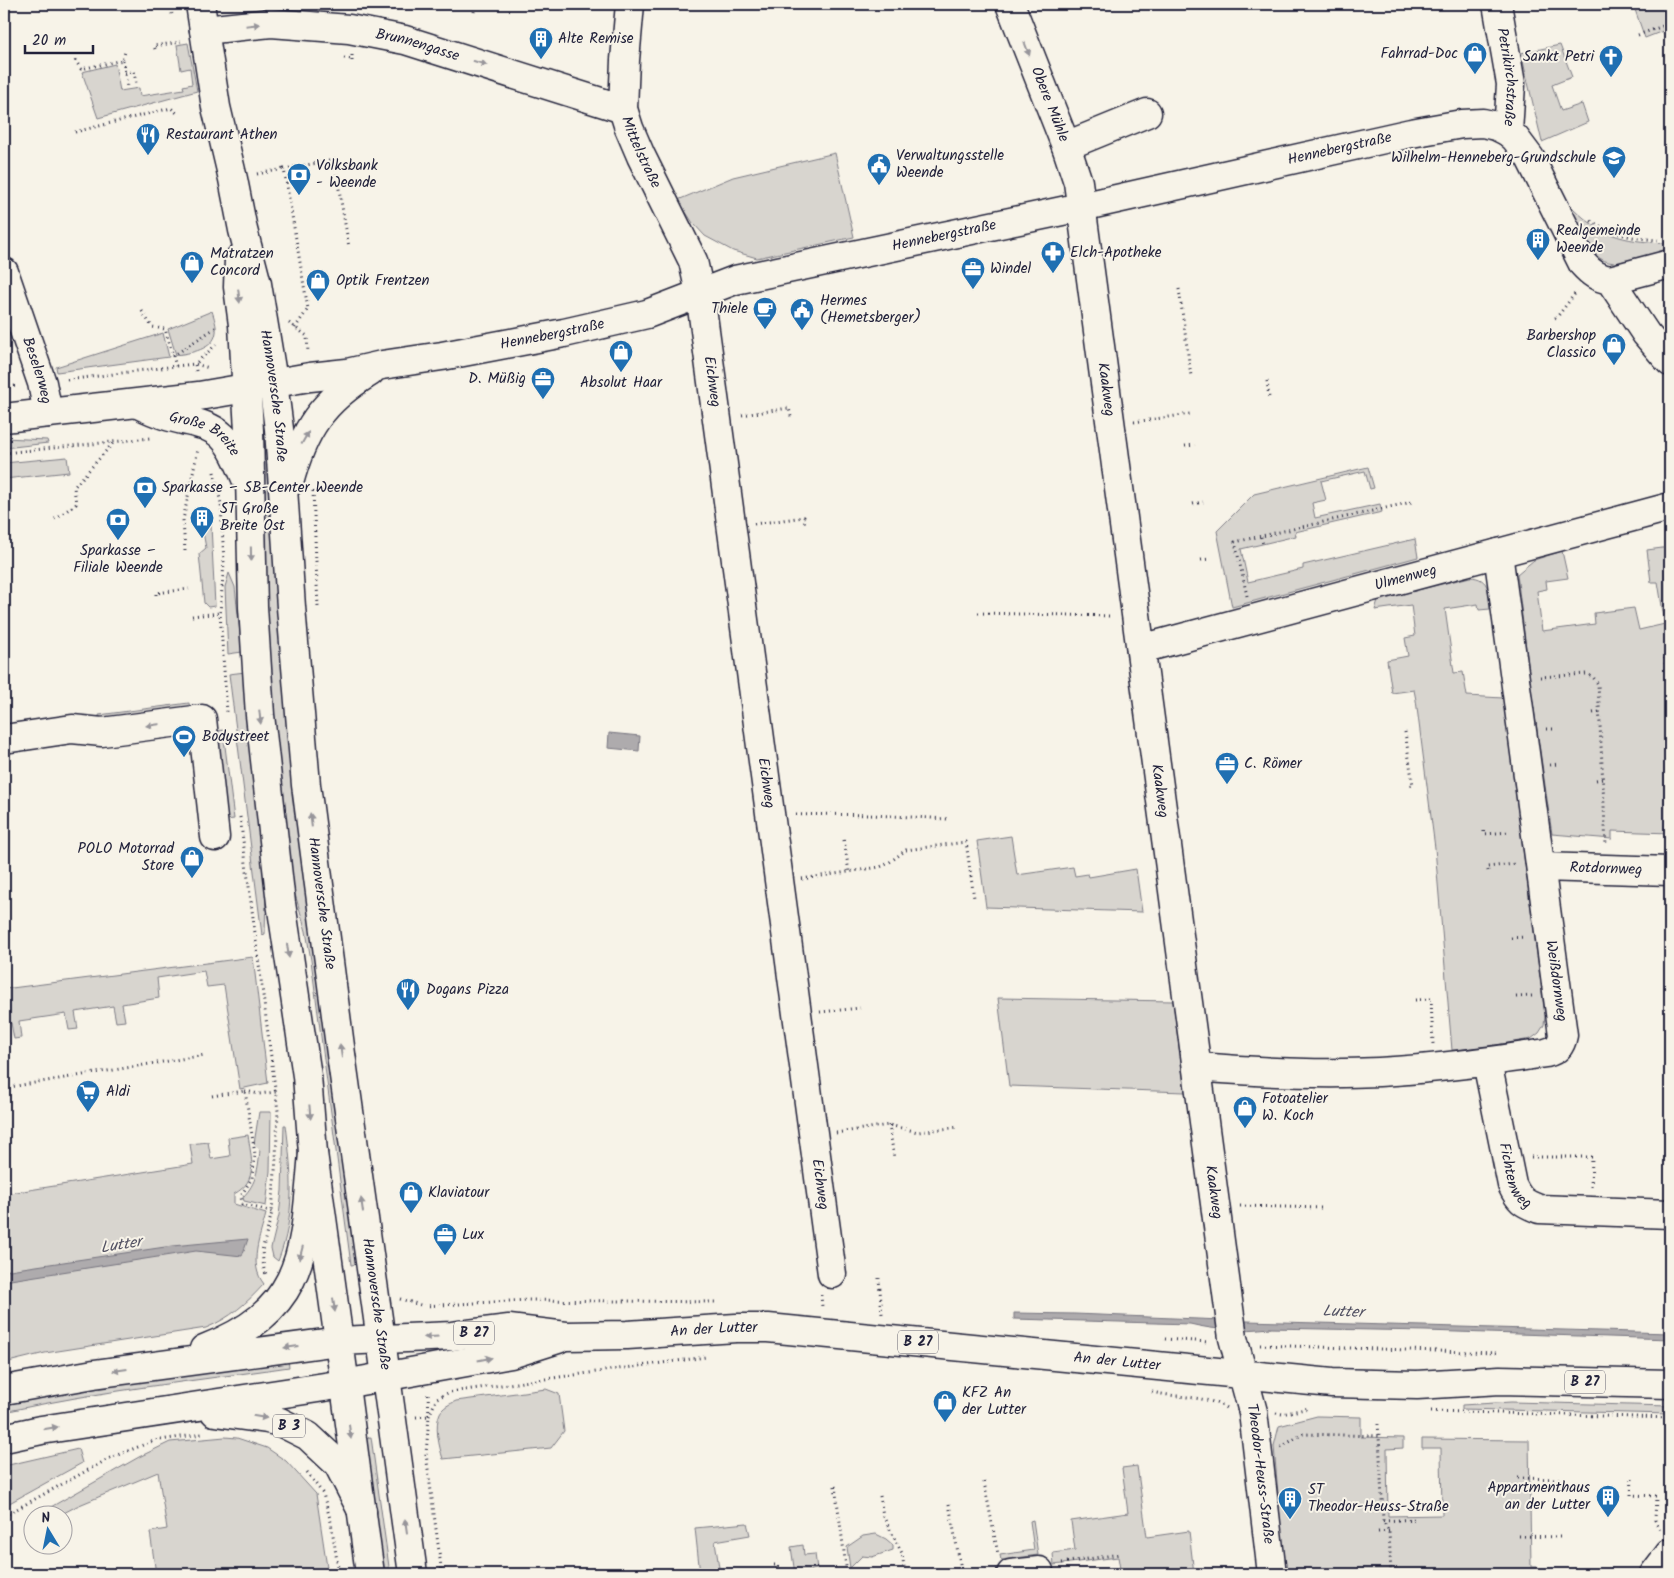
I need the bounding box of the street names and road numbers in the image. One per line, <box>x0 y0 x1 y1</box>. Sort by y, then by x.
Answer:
street label: Brunnengasse <box>373 22 463 69</box>
street label: Petrikirchstraße <box>1489 26 1523 127</box>
street label: Obere Mühle <box>1024 63 1075 146</box>
street label: Mittelstraße <box>614 113 667 193</box>
street label: Hennebergstraße <box>1285 126 1394 172</box>
street label: Hennebergstraße <box>890 213 999 259</box>
street label: Hennebergstraße <box>498 312 607 357</box>
street label: Hannoversche Straße <box>253 328 293 463</box>
street label: Beselerweg <box>15 334 58 406</box>
street label: Eichweg <box>697 355 727 409</box>
street label: Kaakweg <box>1090 361 1121 418</box>
street label: Große Breite <box>167 405 246 461</box>
street label: Ulmenweg <box>1372 558 1439 598</box>
street label: Eichweg <box>751 756 781 810</box>
street label: Kaakweg <box>1144 763 1175 819</box>
street label: Hannoversche Straße <box>301 836 342 971</box>
street label: Rotdornweg <box>1569 856 1643 882</box>
street label: Weißdornweg <box>1538 939 1574 1023</box>
street label: Fichtenweg <box>1492 1141 1536 1216</box>
street label: Eichweg <box>805 1157 835 1211</box>
street label: Kaakweg <box>1198 1164 1229 1221</box>
street label: Hannoversche Straße <box>355 1236 397 1372</box>
street label: An der Lutter <box>670 1316 758 1344</box>
road number: B 27 <box>454 1322 494 1345</box>
road number: B 27 <box>898 1330 938 1354</box>
street label: An der Lutter <box>1073 1346 1163 1378</box>
road number: B 27 <box>1565 1370 1605 1394</box>
street label: Theodor-Heuss-Straße <box>1239 1401 1280 1546</box>
road number: B 3 <box>273 1414 305 1438</box>

